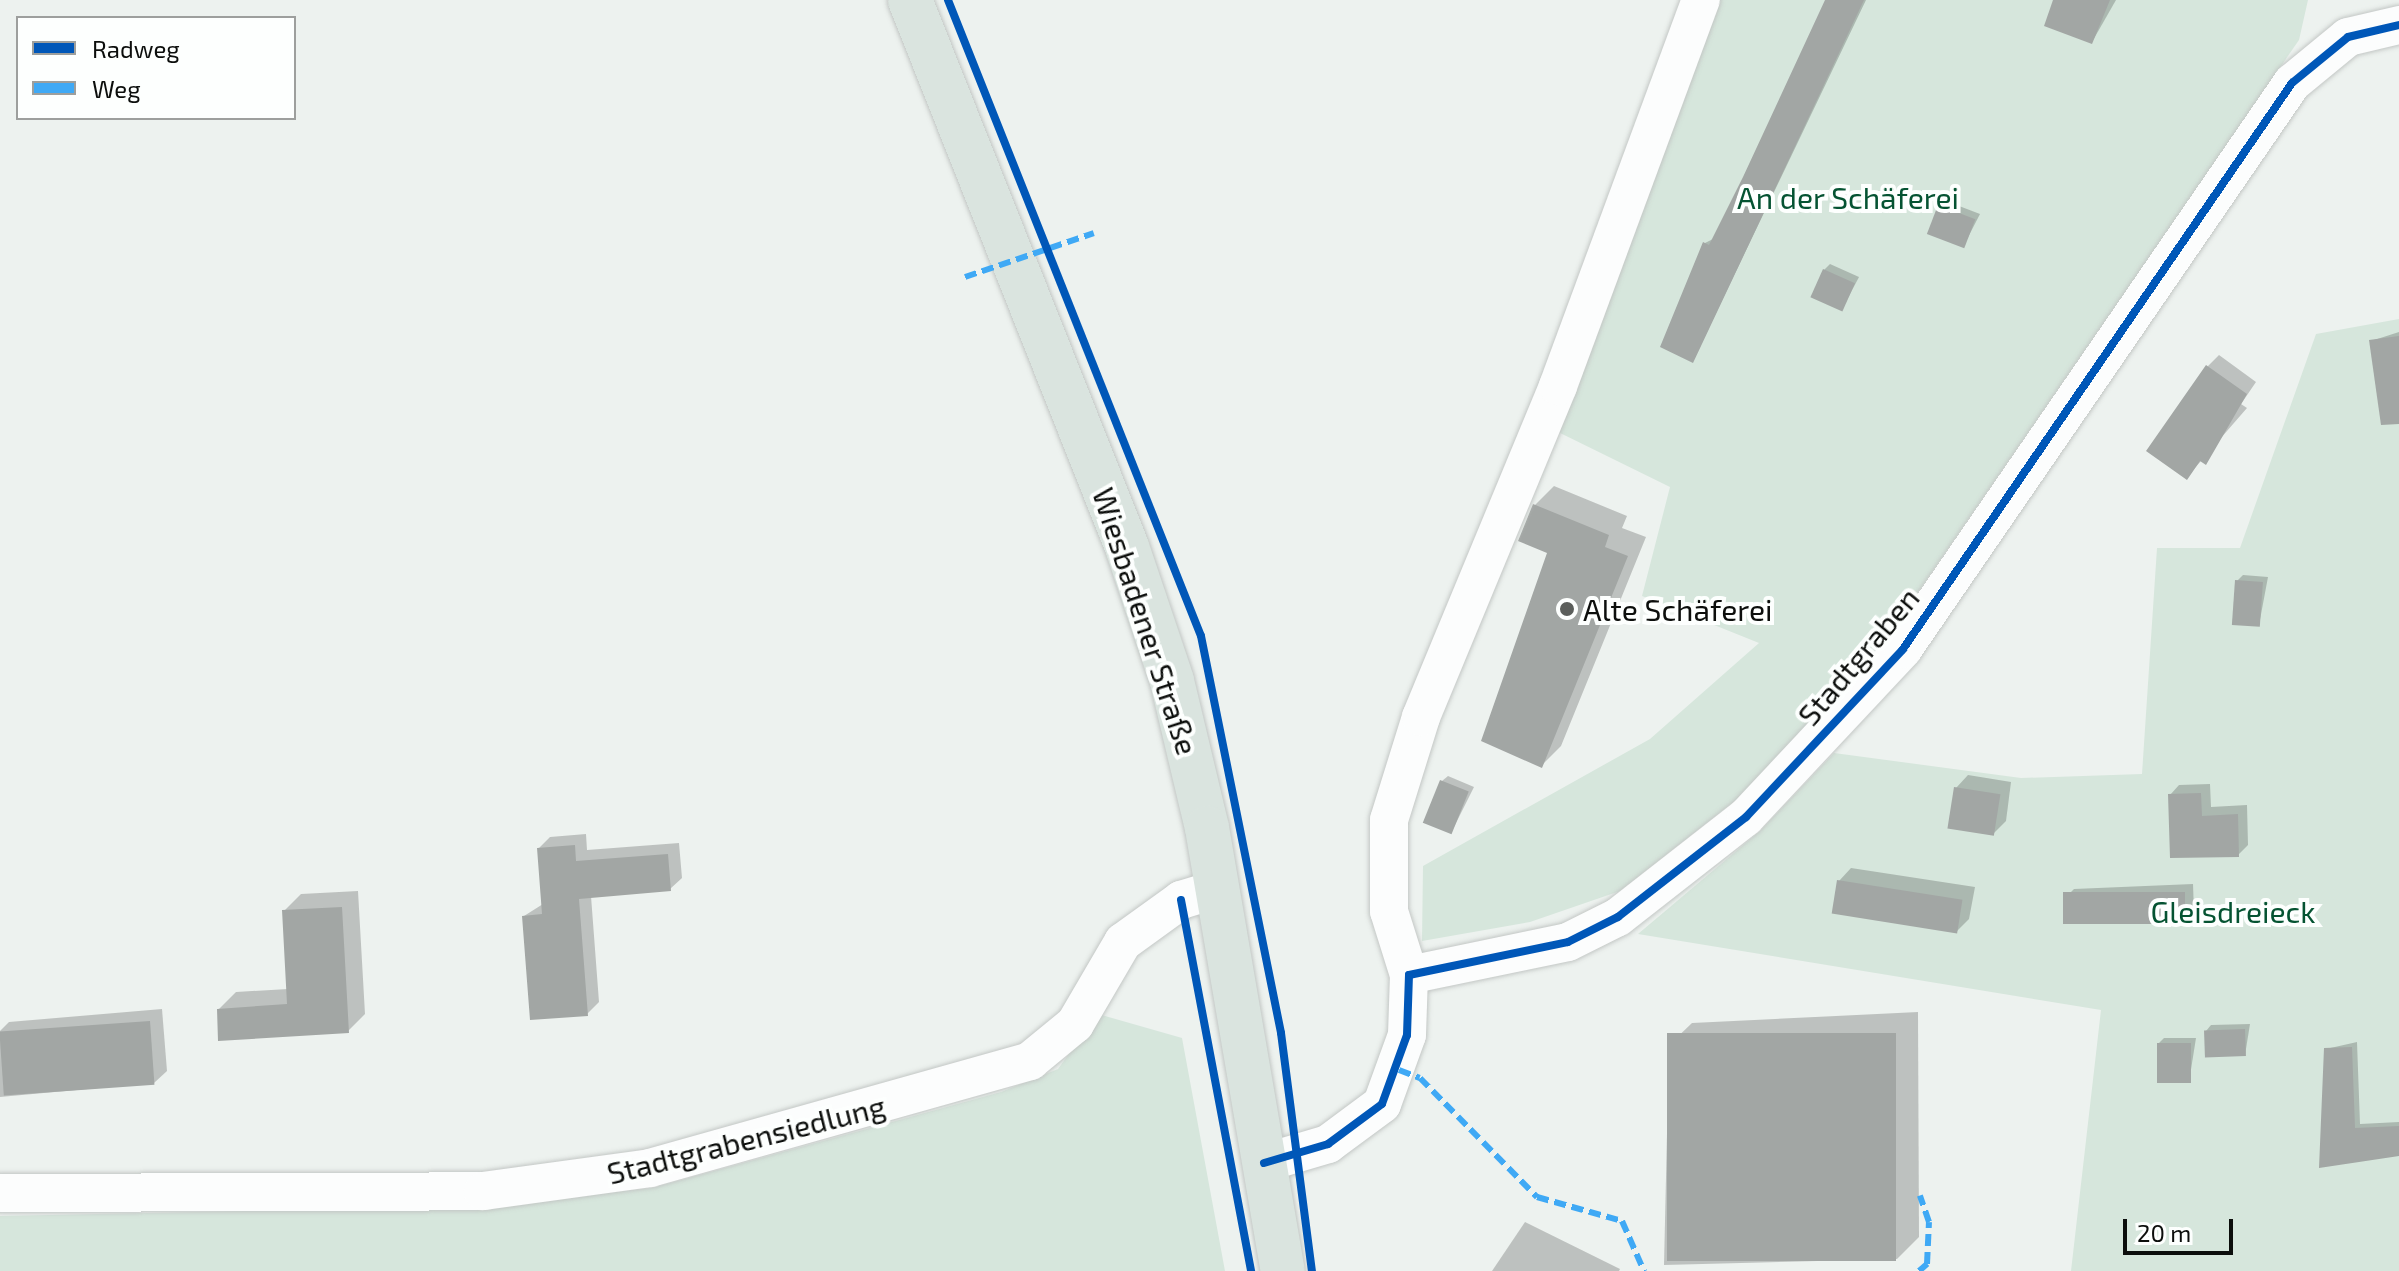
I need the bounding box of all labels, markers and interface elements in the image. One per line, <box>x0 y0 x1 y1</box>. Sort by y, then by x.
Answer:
legend <box>16 16 296 120</box>
text: Radweg <box>92 34 180 63</box>
text: Weg <box>92 74 141 103</box>
park label: An der Schäferei <box>1737 179 1959 215</box>
street label: Wiesbadener Straße <box>1086 483 1206 759</box>
street label: Stadtgraben <box>1790 580 1926 732</box>
place label: Alte Schäferei <box>1583 591 1772 627</box>
marker: Alte Schäferei <box>1558 600 1576 618</box>
park label: Gleisdreieck <box>2151 893 2315 929</box>
street label: Stadtgrabensiedlung <box>603 1087 889 1191</box>
scale bar <box>2127 1203 2237 1253</box>
text: 20 m <box>2137 1218 2191 1247</box>

